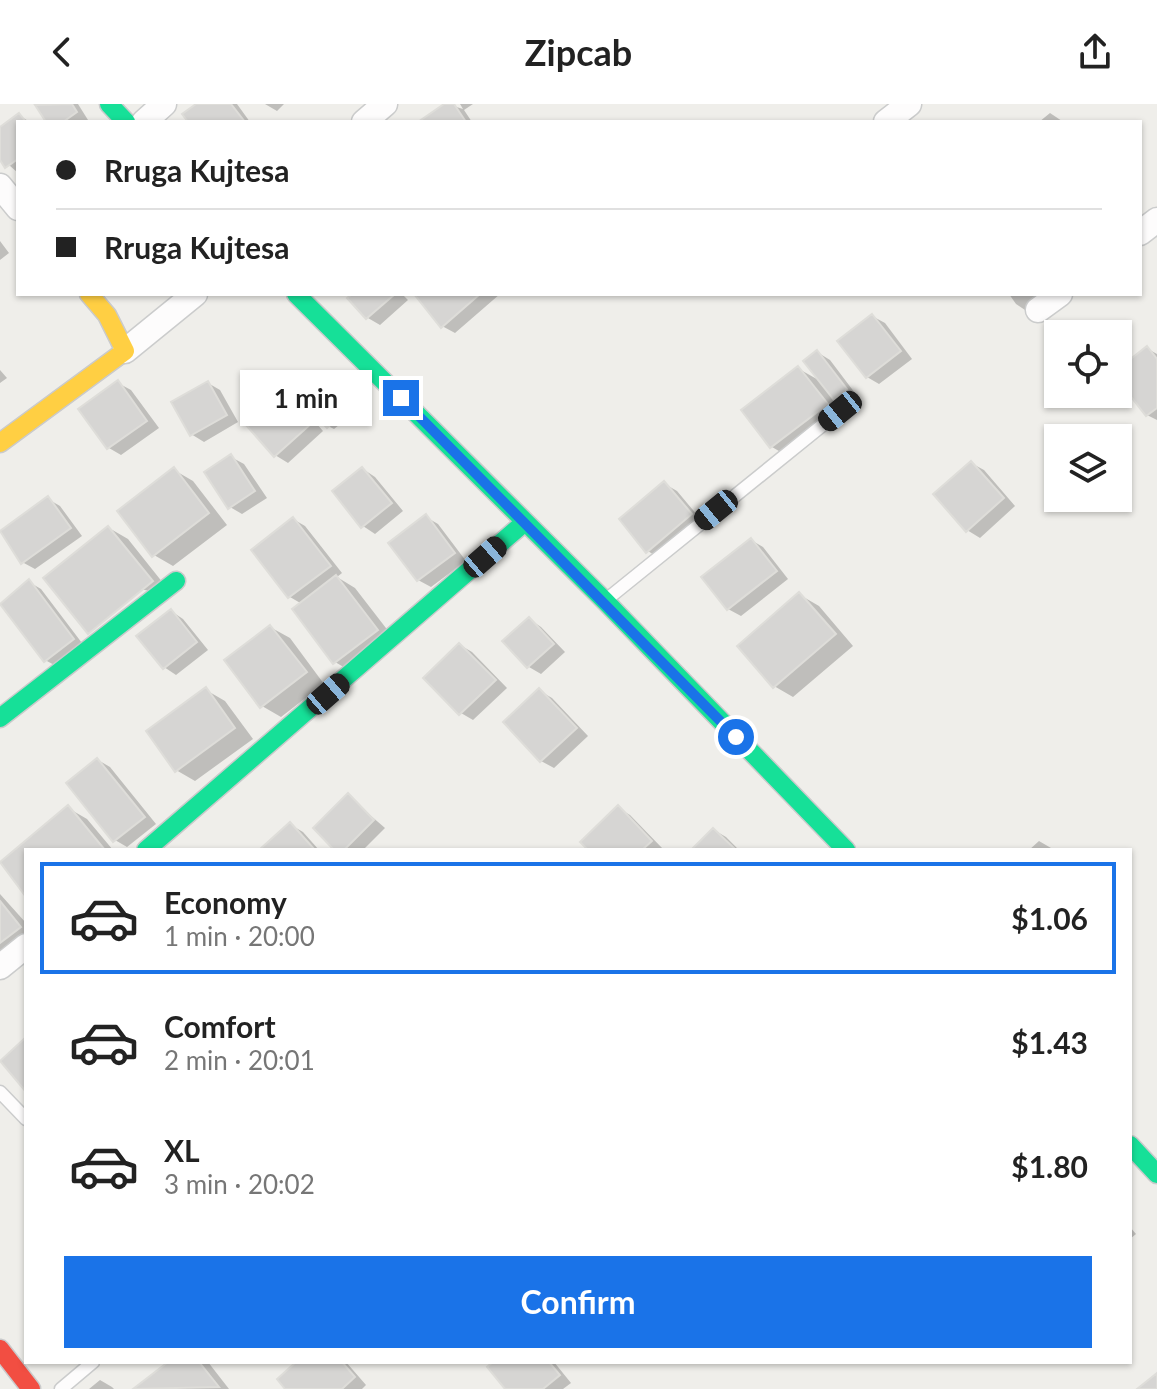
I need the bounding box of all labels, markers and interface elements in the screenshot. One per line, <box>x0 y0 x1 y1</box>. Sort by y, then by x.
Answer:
icon: back <box>40 30 84 74</box>
text: Zipcab <box>525 30 632 74</box>
icon: share <box>1073 30 1117 74</box>
text: Rruga Kujtesa <box>104 152 289 188</box>
text: Rruga Kujtesa <box>104 229 289 265</box>
map controls <box>1044 320 1132 512</box>
button: locate <box>1044 320 1132 408</box>
callout: 1 min <box>241 370 373 426</box>
route end <box>383 380 419 416</box>
text: 1 min <box>274 382 338 414</box>
car <box>814 387 866 435</box>
button: layers <box>1044 424 1132 512</box>
car <box>690 486 742 534</box>
car <box>459 532 511 582</box>
car <box>302 669 354 719</box>
route start <box>718 719 754 755</box>
icon: car <box>68 882 140 954</box>
text: Economy <box>164 884 287 920</box>
text: $1.06 <box>1011 900 1088 936</box>
text: 1 min · 20:00 <box>164 920 315 952</box>
icon: car <box>68 1006 140 1078</box>
text: Comfort <box>164 1008 276 1044</box>
text: $1.43 <box>1011 1024 1088 1060</box>
text: 2 min · 20:01 <box>164 1044 315 1076</box>
icon: car <box>68 1130 140 1202</box>
text: XL <box>164 1132 200 1168</box>
text: $1.80 <box>1011 1148 1088 1184</box>
text: 3 min · 20:02 <box>164 1168 315 1200</box>
button: Confirm <box>64 1256 1092 1348</box>

